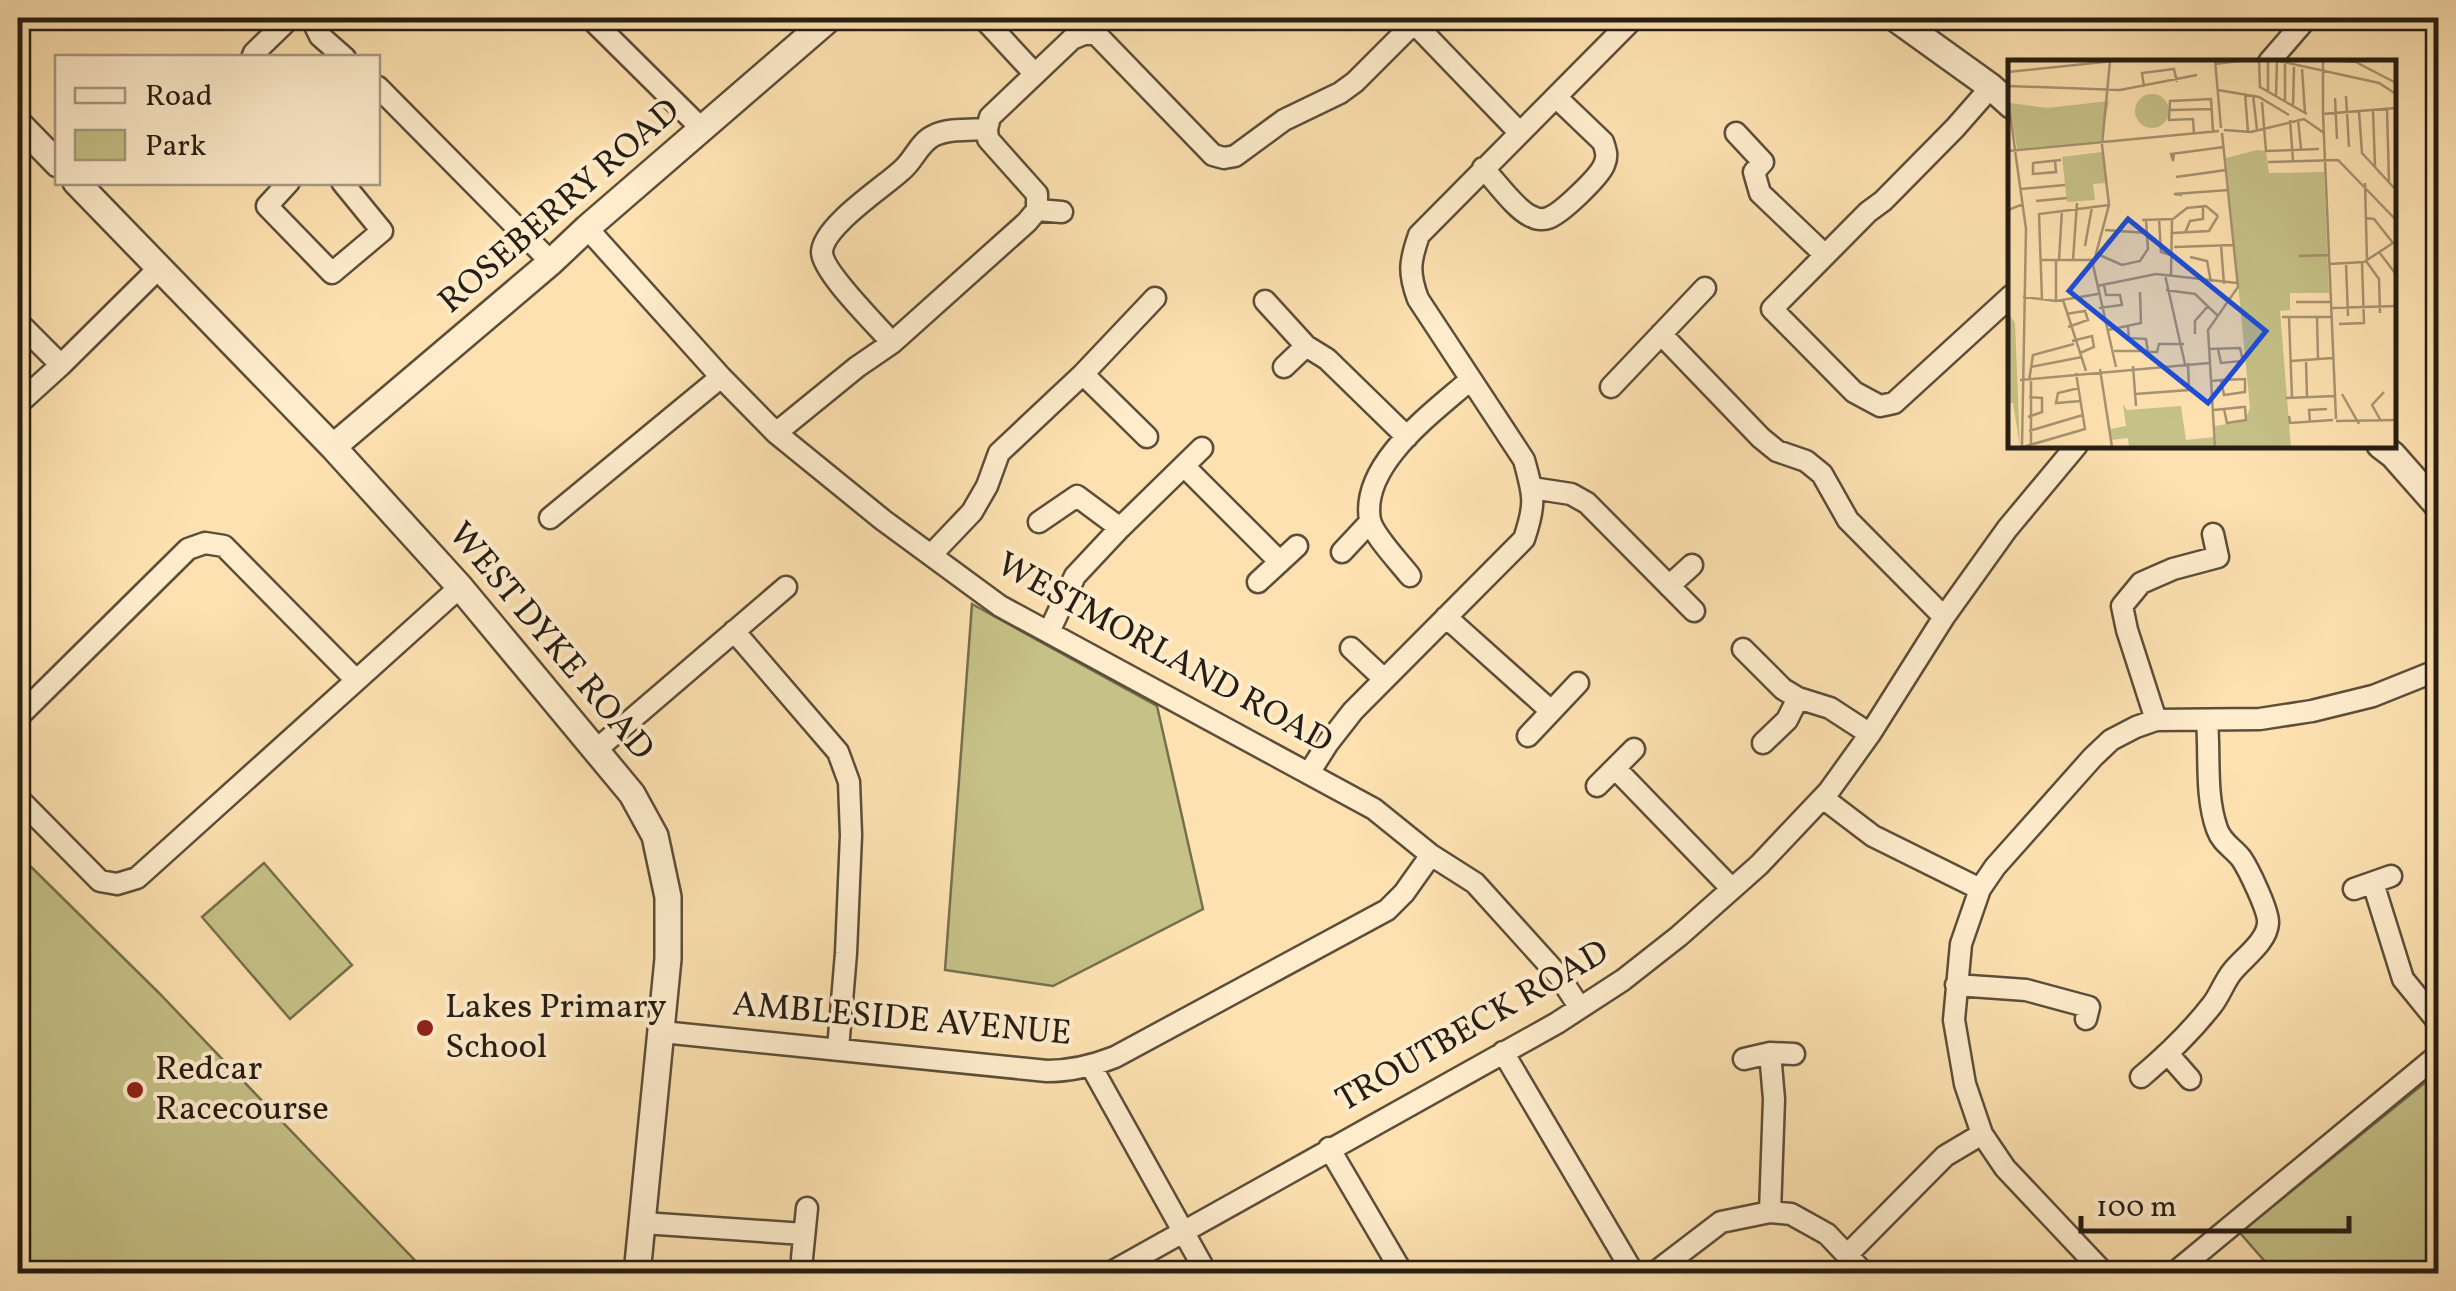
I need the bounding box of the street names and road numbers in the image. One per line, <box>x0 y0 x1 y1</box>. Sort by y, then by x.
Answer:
street label: ROSEBERRY ROAD <box>429 89 691 325</box>
street label: WEST DYKE ROAD <box>436 512 664 772</box>
street label: WESTMORLAND ROAD <box>987 542 1341 766</box>
street label: TROUTBECK ROAD <box>1328 929 1618 1125</box>
street label: AMBLESIDE AVENUE <box>731 981 1073 1059</box>

